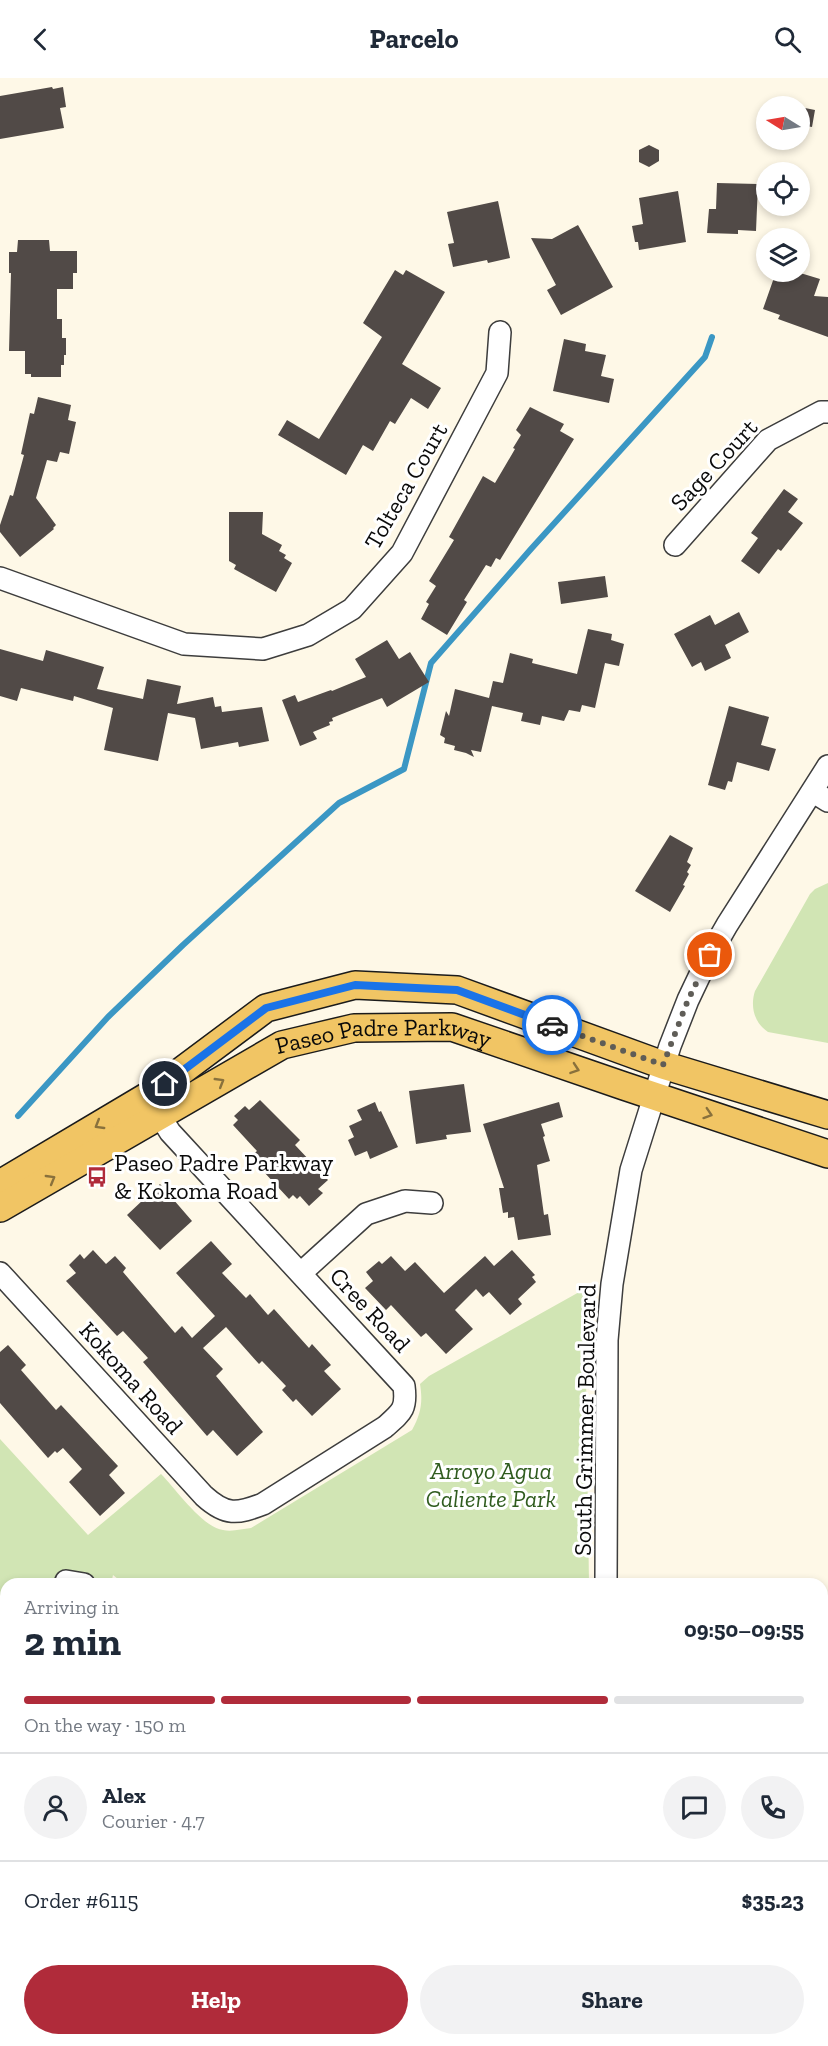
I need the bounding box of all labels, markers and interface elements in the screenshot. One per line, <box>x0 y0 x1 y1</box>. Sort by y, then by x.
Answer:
icon: back <box>24 23 57 56</box>
text: Parcelo <box>369 23 459 55</box>
icon: search <box>771 23 804 56</box>
north arrow <box>756 96 810 150</box>
map controls <box>756 96 810 282</box>
button: locate <box>756 162 810 216</box>
button: layers <box>756 228 810 282</box>
street label: Sage Court <box>664 413 763 516</box>
street label: Tolteca Court <box>358 418 453 554</box>
pin <box>684 929 735 980</box>
icon: bag <box>693 938 726 971</box>
courier <box>522 995 582 1055</box>
icon: car <box>536 1009 569 1042</box>
street label: Paseo Padre Parkway <box>272 1012 496 1060</box>
pin <box>139 1058 190 1109</box>
one-way arrow <box>569 1062 580 1075</box>
icon: home <box>148 1067 181 1100</box>
one-way arrow <box>214 1077 224 1089</box>
one-way arrow <box>702 1107 713 1120</box>
one-way arrow <box>95 1118 105 1129</box>
place label: Paseo Padre Parkway & Kokoma Road <box>114 1148 334 1205</box>
bus stop icon: Paseo Padre Parkway & Kokoma Road <box>85 1165 109 1189</box>
one-way arrow <box>45 1175 55 1186</box>
street label: Cree Road <box>324 1261 417 1358</box>
street label: South Grimmer Boulevard <box>568 1284 601 1556</box>
street label: Kokoma Road <box>73 1316 189 1440</box>
park label: Arroyo Agua Caliente Park <box>426 1456 556 1513</box>
text: Arriving in <box>24 1595 119 1619</box>
text: 09:50–09:55 <box>684 1616 804 1643</box>
text: 2 min <box>24 1618 121 1665</box>
text: On the way · 150 m <box>24 1713 186 1737</box>
button: person <box>24 1776 87 1839</box>
button: chat <box>663 1776 726 1839</box>
button: phone <box>741 1776 804 1839</box>
text: Alex <box>102 1782 146 1809</box>
text: Courier · 4.7 <box>102 1809 205 1833</box>
text: Order #6115 <box>24 1887 138 1914</box>
text: $35.23 <box>741 1887 804 1914</box>
button: Help <box>24 1965 408 2034</box>
button: Share <box>420 1965 804 2034</box>

